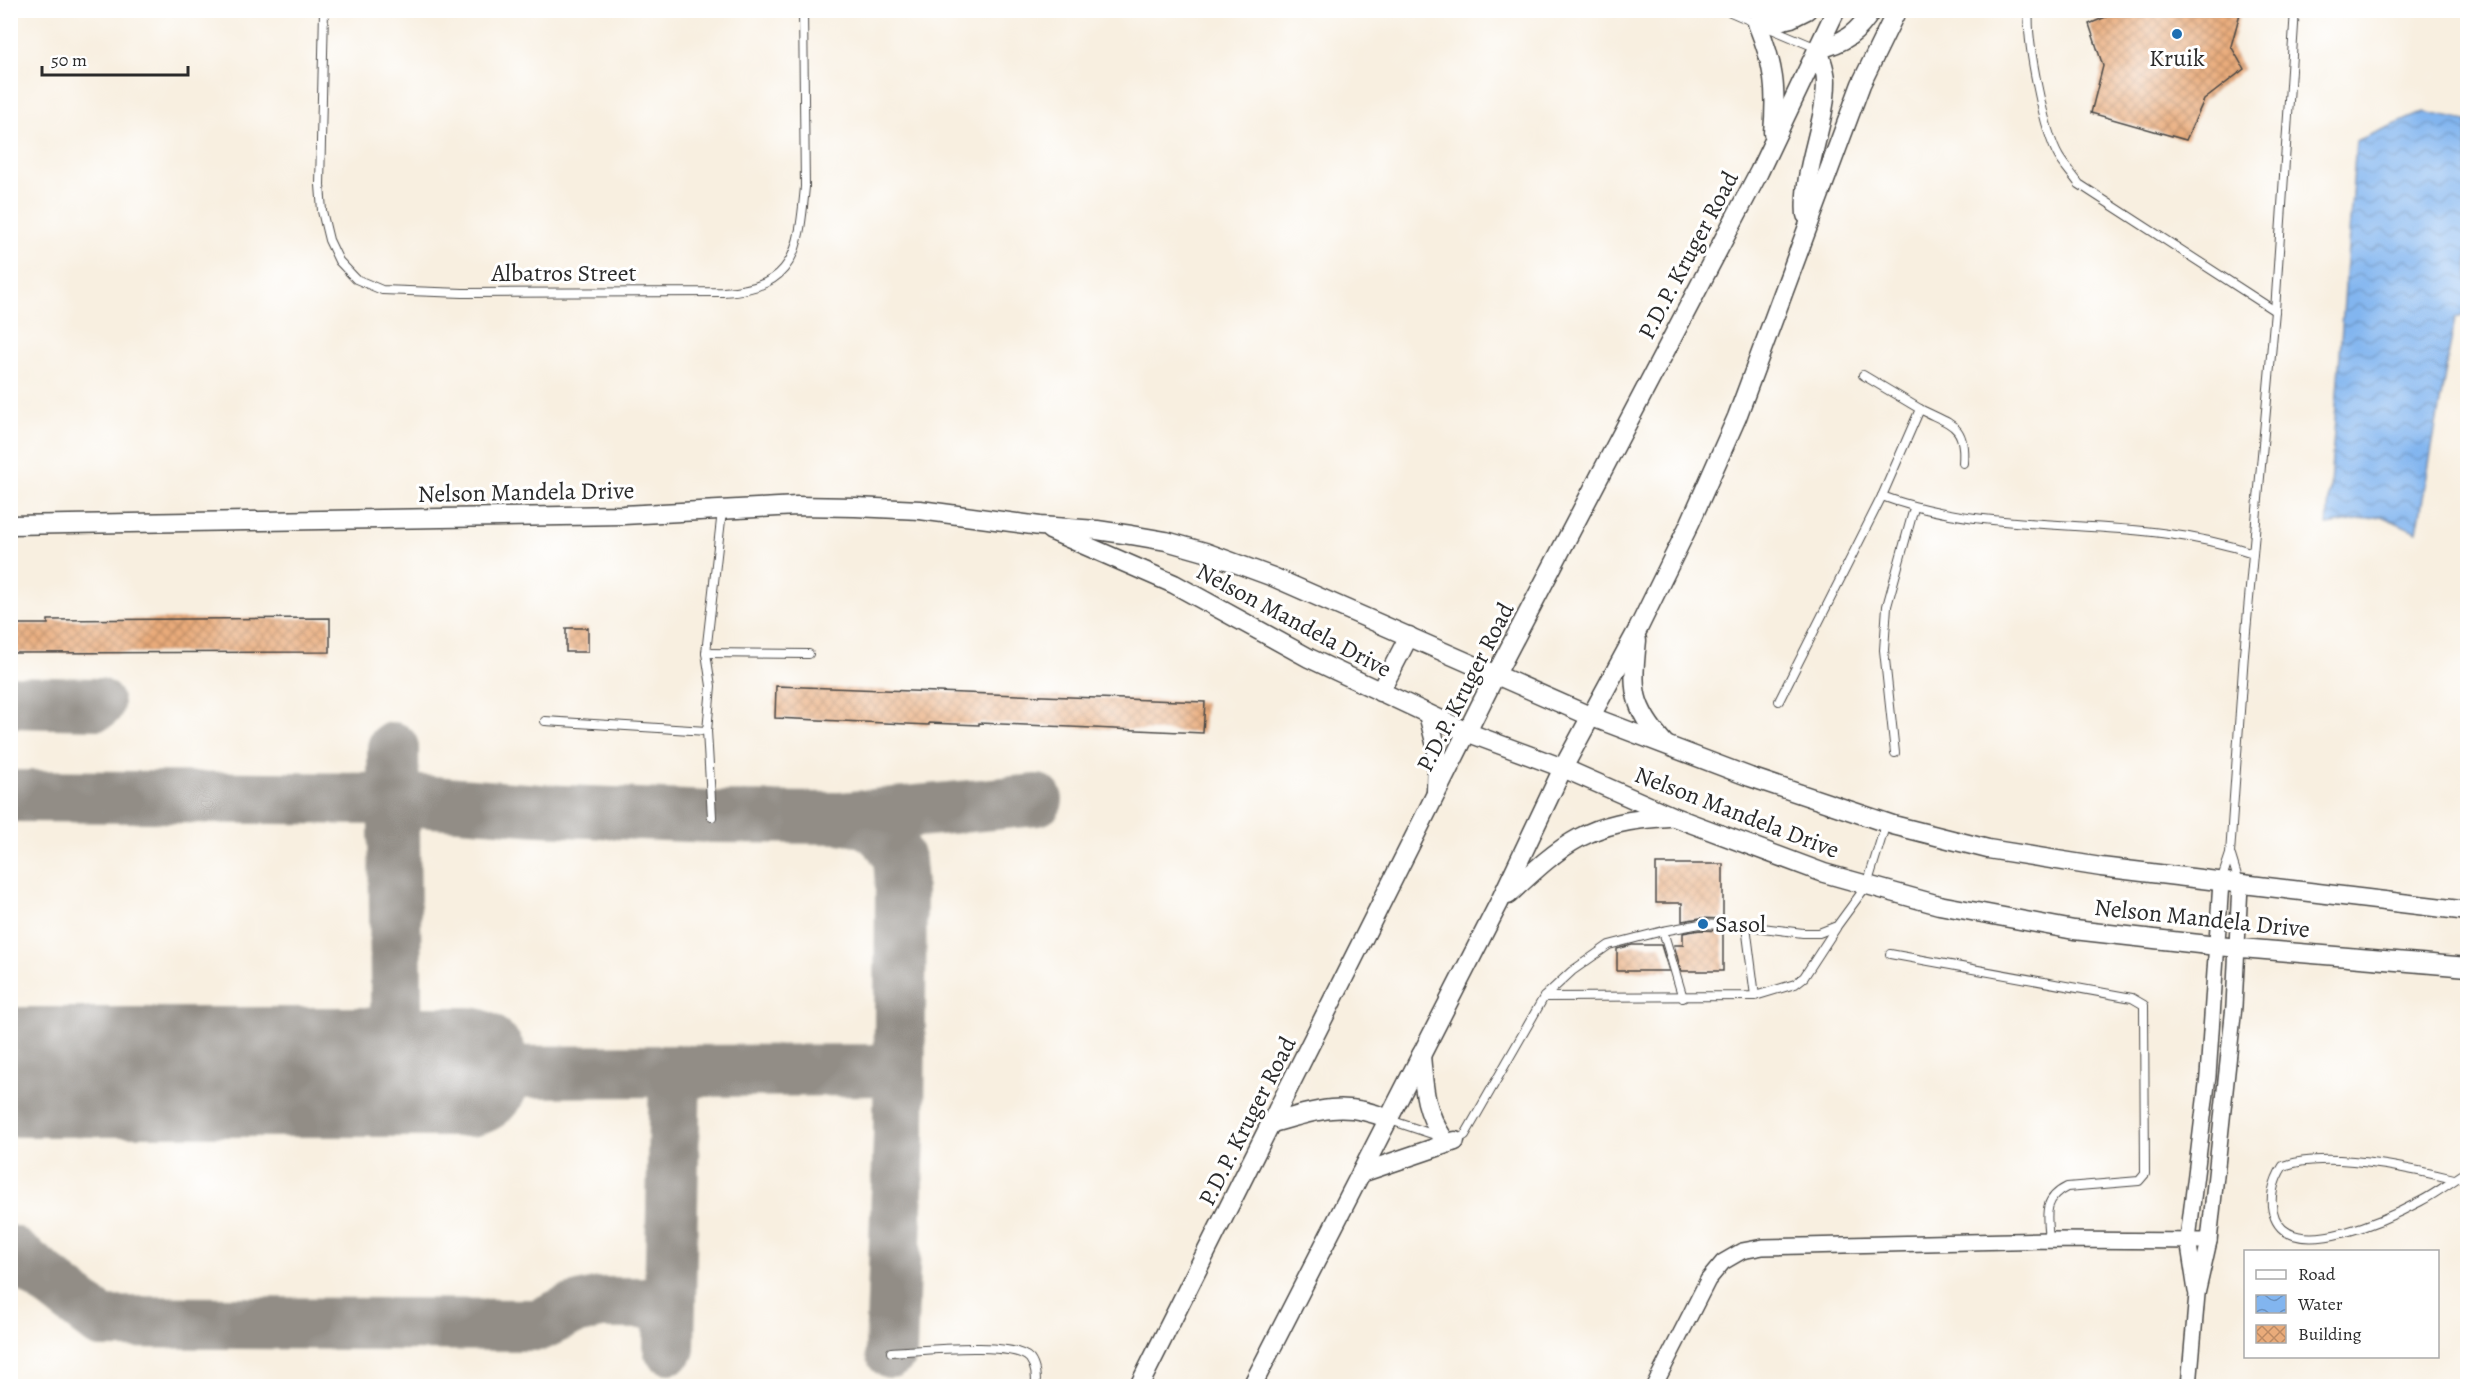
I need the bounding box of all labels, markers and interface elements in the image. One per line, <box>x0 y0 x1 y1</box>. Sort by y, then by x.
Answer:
marker: Kruik <box>2170 27 2184 41</box>
scale bar <box>42 39 188 77</box>
place label: Kruik <box>2149 42 2205 74</box>
text: 50 m <box>51 48 87 72</box>
street label: P.D.P. Kruger Road <box>1630 165 1746 345</box>
street label: Albatros Street <box>490 257 637 289</box>
street label: Nelson Mandela Drive <box>417 474 635 510</box>
street label: Nelson Mandela Drive <box>1191 555 1397 685</box>
street label: P.D.P. Kruger Road <box>1409 597 1522 777</box>
street label: Nelson Mandela Drive <box>1630 758 1844 866</box>
street label: Nelson Mandela Drive <box>2093 891 2311 945</box>
place label: Sasol <box>1715 908 1766 940</box>
marker: Sasol <box>1696 917 1710 931</box>
street label: P.D.P. Kruger Road <box>1191 1031 1304 1211</box>
legend <box>2244 1250 2439 1358</box>
text: Road <box>2298 1262 2336 1286</box>
text: Water <box>2297 1292 2343 1316</box>
text: Building <box>2298 1322 2362 1346</box>

